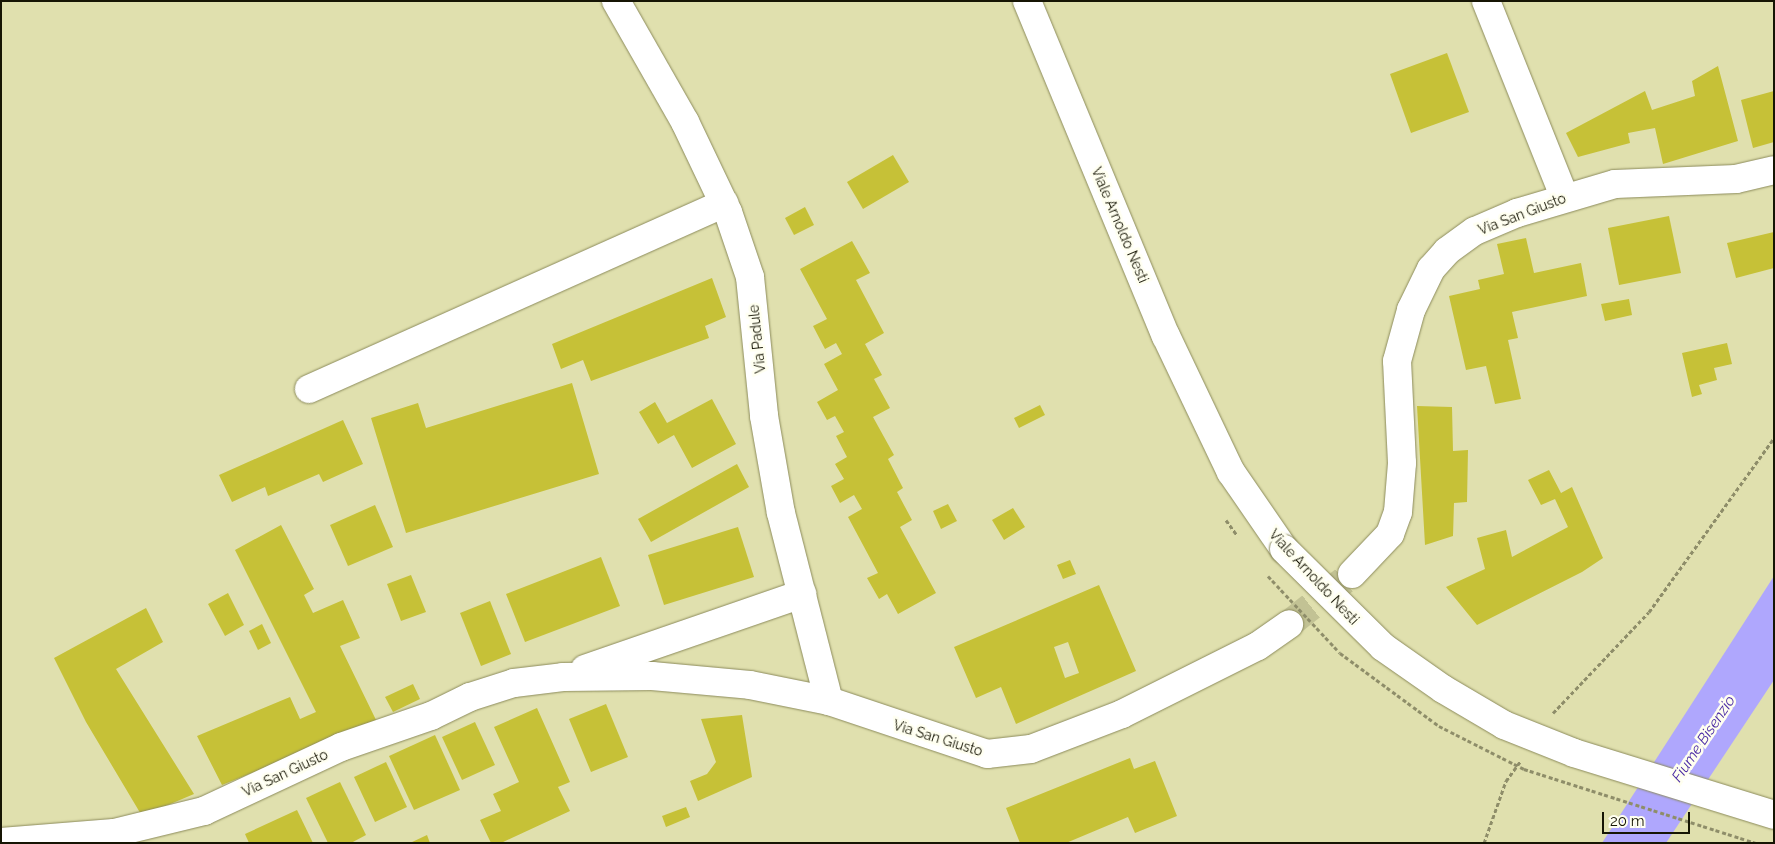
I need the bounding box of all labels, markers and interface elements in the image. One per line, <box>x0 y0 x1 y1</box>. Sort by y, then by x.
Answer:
street label: Viale Arnoldo Nesti <box>1088 164 1152 286</box>
street label: Via San Giusto <box>1476 190 1568 238</box>
street label: Via Padule <box>745 304 769 374</box>
street label: Viale Arnoldo Nesti <box>1265 526 1363 628</box>
water label: Fiume Bisenzio <box>1669 692 1739 786</box>
street label: Via San Giusto <box>891 716 985 760</box>
street label: Via San Giusto <box>239 746 331 800</box>
scale bar <box>1605 802 1692 834</box>
text: 20 m <box>1610 812 1645 830</box>

